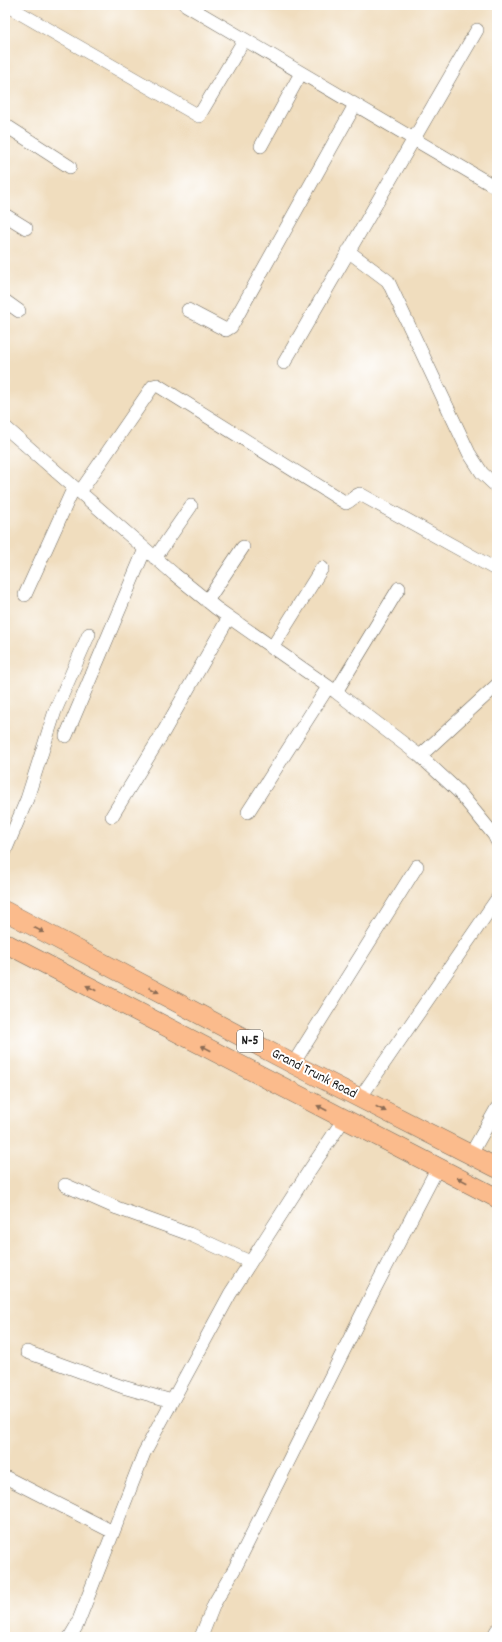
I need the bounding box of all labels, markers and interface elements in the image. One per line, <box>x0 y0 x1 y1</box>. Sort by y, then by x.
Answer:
one-way arrow <box>34 926 45 933</box>
one-way arrow <box>85 985 97 991</box>
one-way arrow <box>148 987 160 994</box>
road number: N-5 <box>237 1030 263 1052</box>
street label: Grand Trunk Road <box>268 1044 360 1104</box>
one-way arrow <box>201 1045 212 1051</box>
one-way arrow <box>316 1104 328 1111</box>
one-way arrow <box>376 1106 387 1112</box>
one-way arrow <box>457 1177 468 1183</box>

